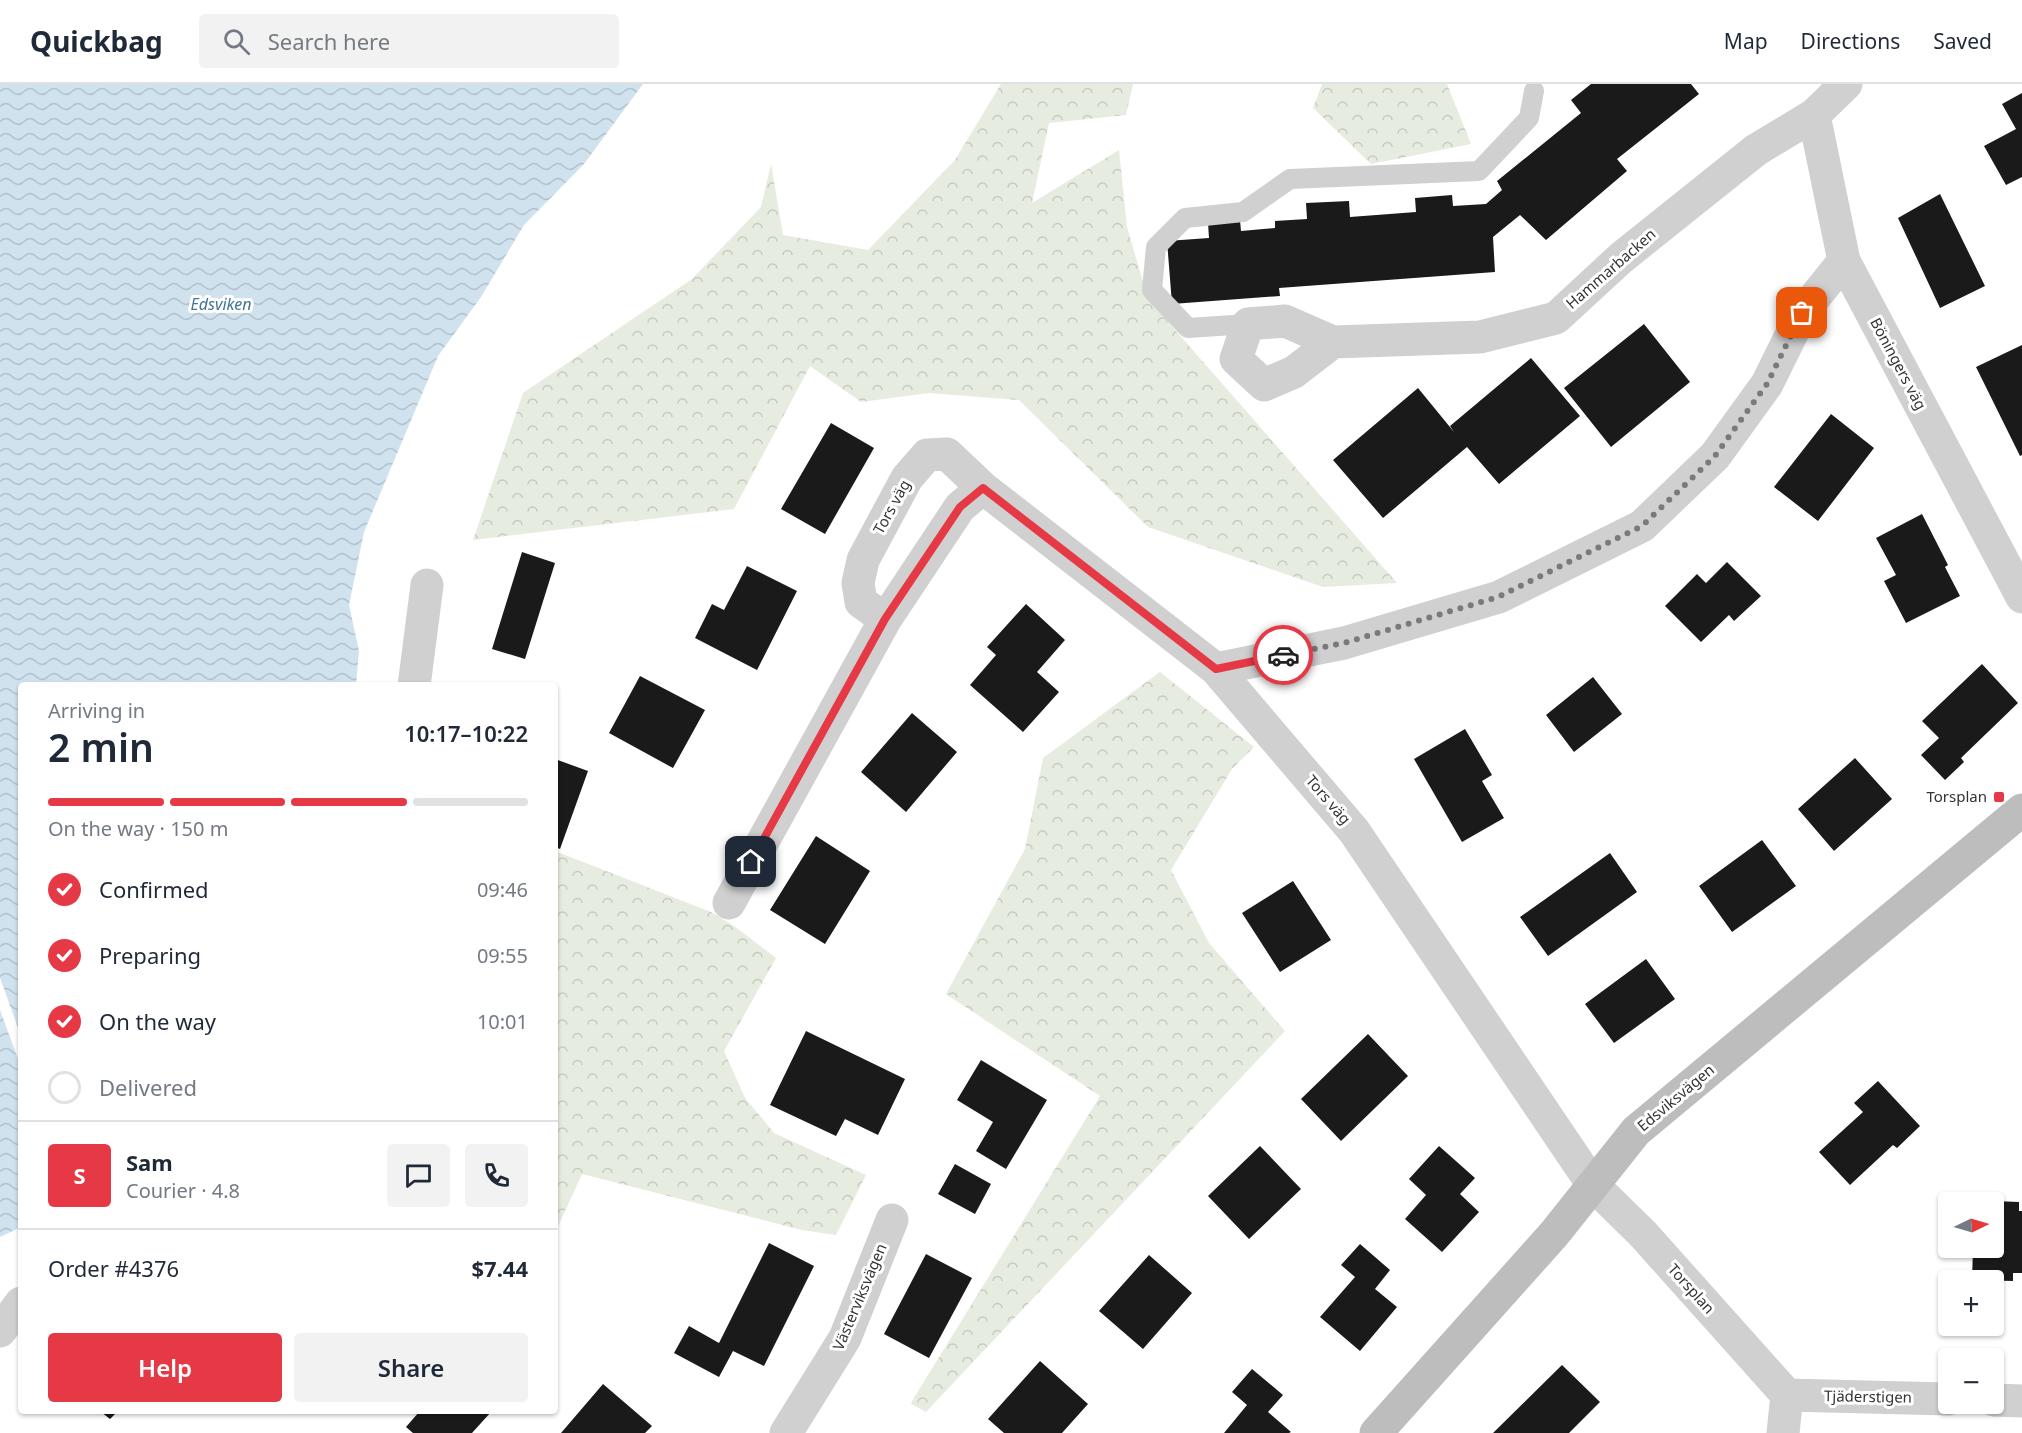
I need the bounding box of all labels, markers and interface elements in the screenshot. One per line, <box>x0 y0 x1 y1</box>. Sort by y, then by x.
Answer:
search box <box>199 14 619 68</box>
text: Quickbag <box>30 22 163 60</box>
icon: search <box>220 25 253 58</box>
text: Search here <box>268 26 390 56</box>
text: Map <box>1724 27 1768 55</box>
text: Directions <box>1801 27 1900 55</box>
text: Saved <box>1933 27 1992 55</box>
street label: Hammarbacken <box>1561 224 1659 313</box>
pin <box>1776 287 1827 338</box>
water label: Edsviken <box>191 293 251 315</box>
icon: bag <box>1785 296 1818 329</box>
street label: Böningers väg <box>1866 314 1932 413</box>
street label: Tors väg <box>868 476 914 537</box>
courier <box>1253 625 1313 685</box>
icon: car <box>1267 639 1300 672</box>
text: Arriving in <box>48 697 145 724</box>
text: 10:17–10:22 <box>404 718 528 748</box>
text: 2 min <box>48 720 154 773</box>
street label: Tors väg <box>1302 771 1356 828</box>
place label: Torsplan <box>1926 786 1987 806</box>
marker: Torsplan <box>1992 790 2006 804</box>
text: On the way · 150 m <box>48 815 228 842</box>
pin <box>725 836 776 887</box>
icon: home <box>734 845 767 878</box>
icon: check <box>48 873 81 906</box>
text: Confirmed <box>99 874 209 904</box>
text: 09:46 <box>477 876 528 903</box>
icon: check <box>48 939 81 972</box>
text: Preparing <box>99 940 201 970</box>
text: 09:55 <box>477 942 528 969</box>
icon: check <box>48 1005 81 1038</box>
text: On the way <box>99 1006 216 1036</box>
text: 10:01 <box>477 1008 528 1035</box>
street label: Edsviksvägen <box>1633 1059 1718 1135</box>
text: Delivered <box>99 1072 197 1102</box>
button: chat <box>387 1144 450 1207</box>
button: phone <box>465 1144 528 1207</box>
text: Sam <box>126 1147 173 1177</box>
text: S <box>73 1160 86 1190</box>
text: Courier · 4.8 <box>126 1177 240 1204</box>
north arrow <box>1938 1192 2004 1258</box>
map controls <box>1938 1192 2004 1414</box>
street label: Västerviksvägen <box>828 1240 891 1353</box>
text: Order #4376 <box>48 1253 179 1283</box>
text: $7.44 <box>471 1253 528 1283</box>
street label: Torsplan <box>1664 1259 1719 1318</box>
button: + <box>1938 1270 2004 1336</box>
button: Help <box>48 1333 282 1402</box>
button: Share <box>294 1333 528 1402</box>
button: − <box>1938 1348 2004 1414</box>
street label: Tjäderstigen <box>1824 1385 1912 1407</box>

